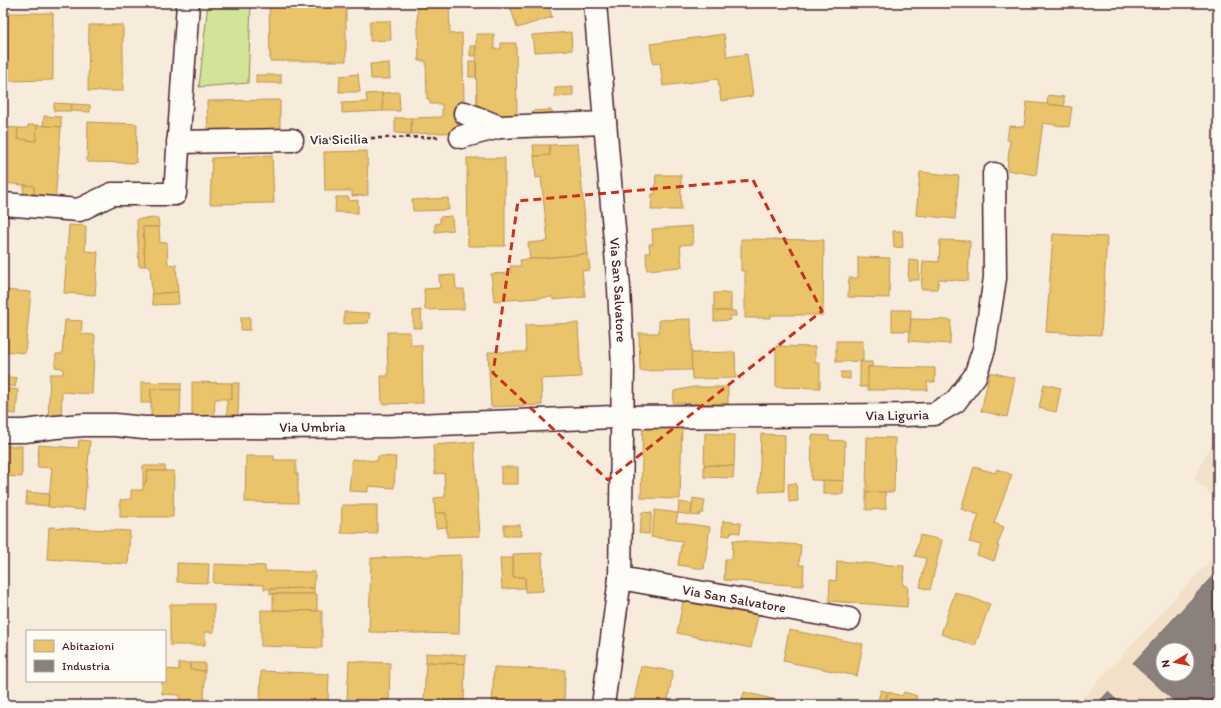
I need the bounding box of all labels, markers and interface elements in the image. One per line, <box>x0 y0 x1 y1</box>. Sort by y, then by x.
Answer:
street label: Via Sicilia <box>310 130 369 149</box>
street label: Via San Salvatore <box>606 237 630 343</box>
street label: Via Liguria <box>865 406 930 424</box>
street label: Via Umbria <box>279 418 347 436</box>
street label: Via San Salvatore <box>681 581 788 617</box>
legend <box>26 630 166 682</box>
text: Abitazioni <box>62 639 114 653</box>
north arrow <box>1155 642 1195 682</box>
text: Industria <box>62 659 111 673</box>
text: N <box>1159 659 1173 668</box>

